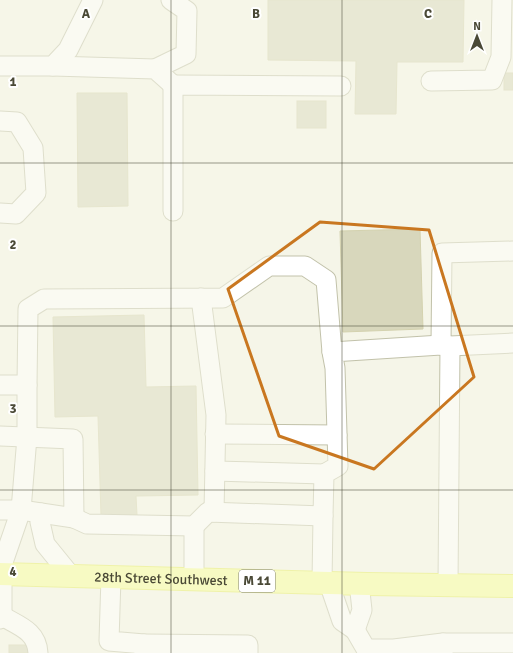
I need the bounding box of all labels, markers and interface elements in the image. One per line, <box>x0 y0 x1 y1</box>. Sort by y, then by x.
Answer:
text: A <box>82 6 91 22</box>
text: B <box>252 6 260 22</box>
text: C <box>424 6 432 22</box>
north arrow <box>457 16 497 56</box>
text: N <box>473 20 481 33</box>
text: 1 <box>9 74 17 90</box>
text: 2 <box>9 237 17 253</box>
text: 3 <box>9 401 17 417</box>
text: 4 <box>9 564 17 580</box>
street label: 28th Street Southwest <box>94 568 228 589</box>
road number: M 11 <box>239 570 275 592</box>

